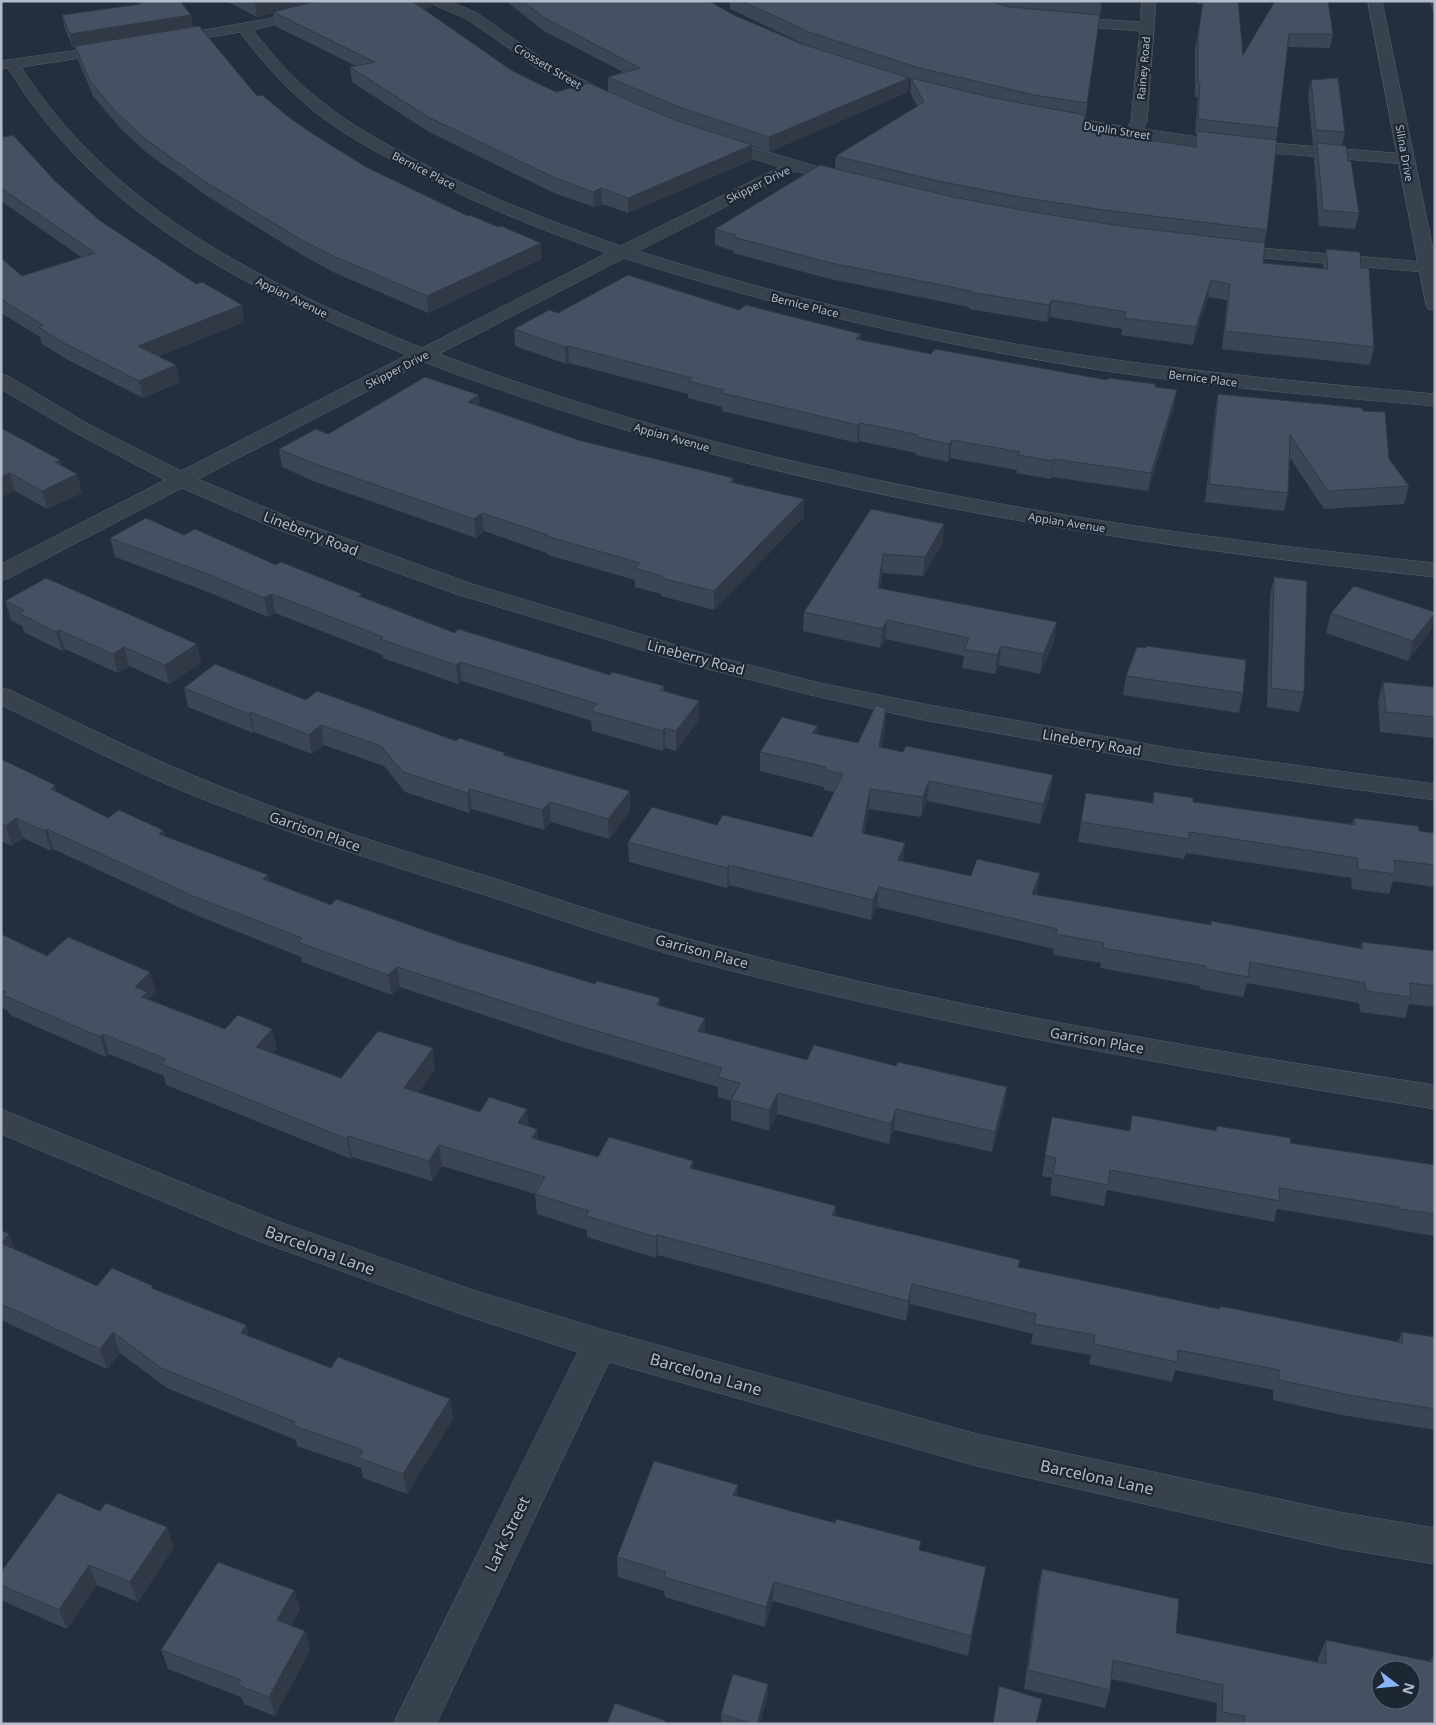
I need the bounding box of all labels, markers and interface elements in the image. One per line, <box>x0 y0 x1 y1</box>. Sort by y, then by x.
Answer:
street label: Rainey Road <box>1133 36 1153 100</box>
street label: Crossett Street <box>511 40 585 92</box>
street label: Duplin Street <box>1082 117 1152 143</box>
street label: Silina Drive <box>1393 123 1417 183</box>
street label: Bernice Place <box>390 148 458 192</box>
street label: Skipper Drive <box>724 162 792 206</box>
street label: Appian Avenue <box>254 273 330 321</box>
street label: Bernice Place <box>770 289 840 321</box>
street label: Skipper Drive <box>363 347 431 391</box>
street label: Bernice Place <box>1168 366 1238 390</box>
street label: Appian Avenue <box>633 419 711 455</box>
street label: Lineberry Road <box>261 506 361 560</box>
street label: Appian Avenue <box>1027 509 1107 535</box>
street label: Lineberry Road <box>645 635 747 679</box>
street label: Lineberry Road <box>1041 724 1143 760</box>
street label: Garrison Place <box>267 807 363 856</box>
street label: Garrison Place <box>654 929 751 973</box>
street label: Garrison Place <box>1048 1022 1146 1058</box>
street label: Barcelona Lane <box>262 1220 378 1280</box>
street label: Barcelona Lane <box>647 1348 765 1400</box>
street label: Barcelona Lane <box>1038 1454 1156 1500</box>
street label: Lark Street <box>479 1492 535 1575</box>
north arrow <box>1371 1660 1421 1710</box>
text: N <box>1398 1681 1420 1697</box>

